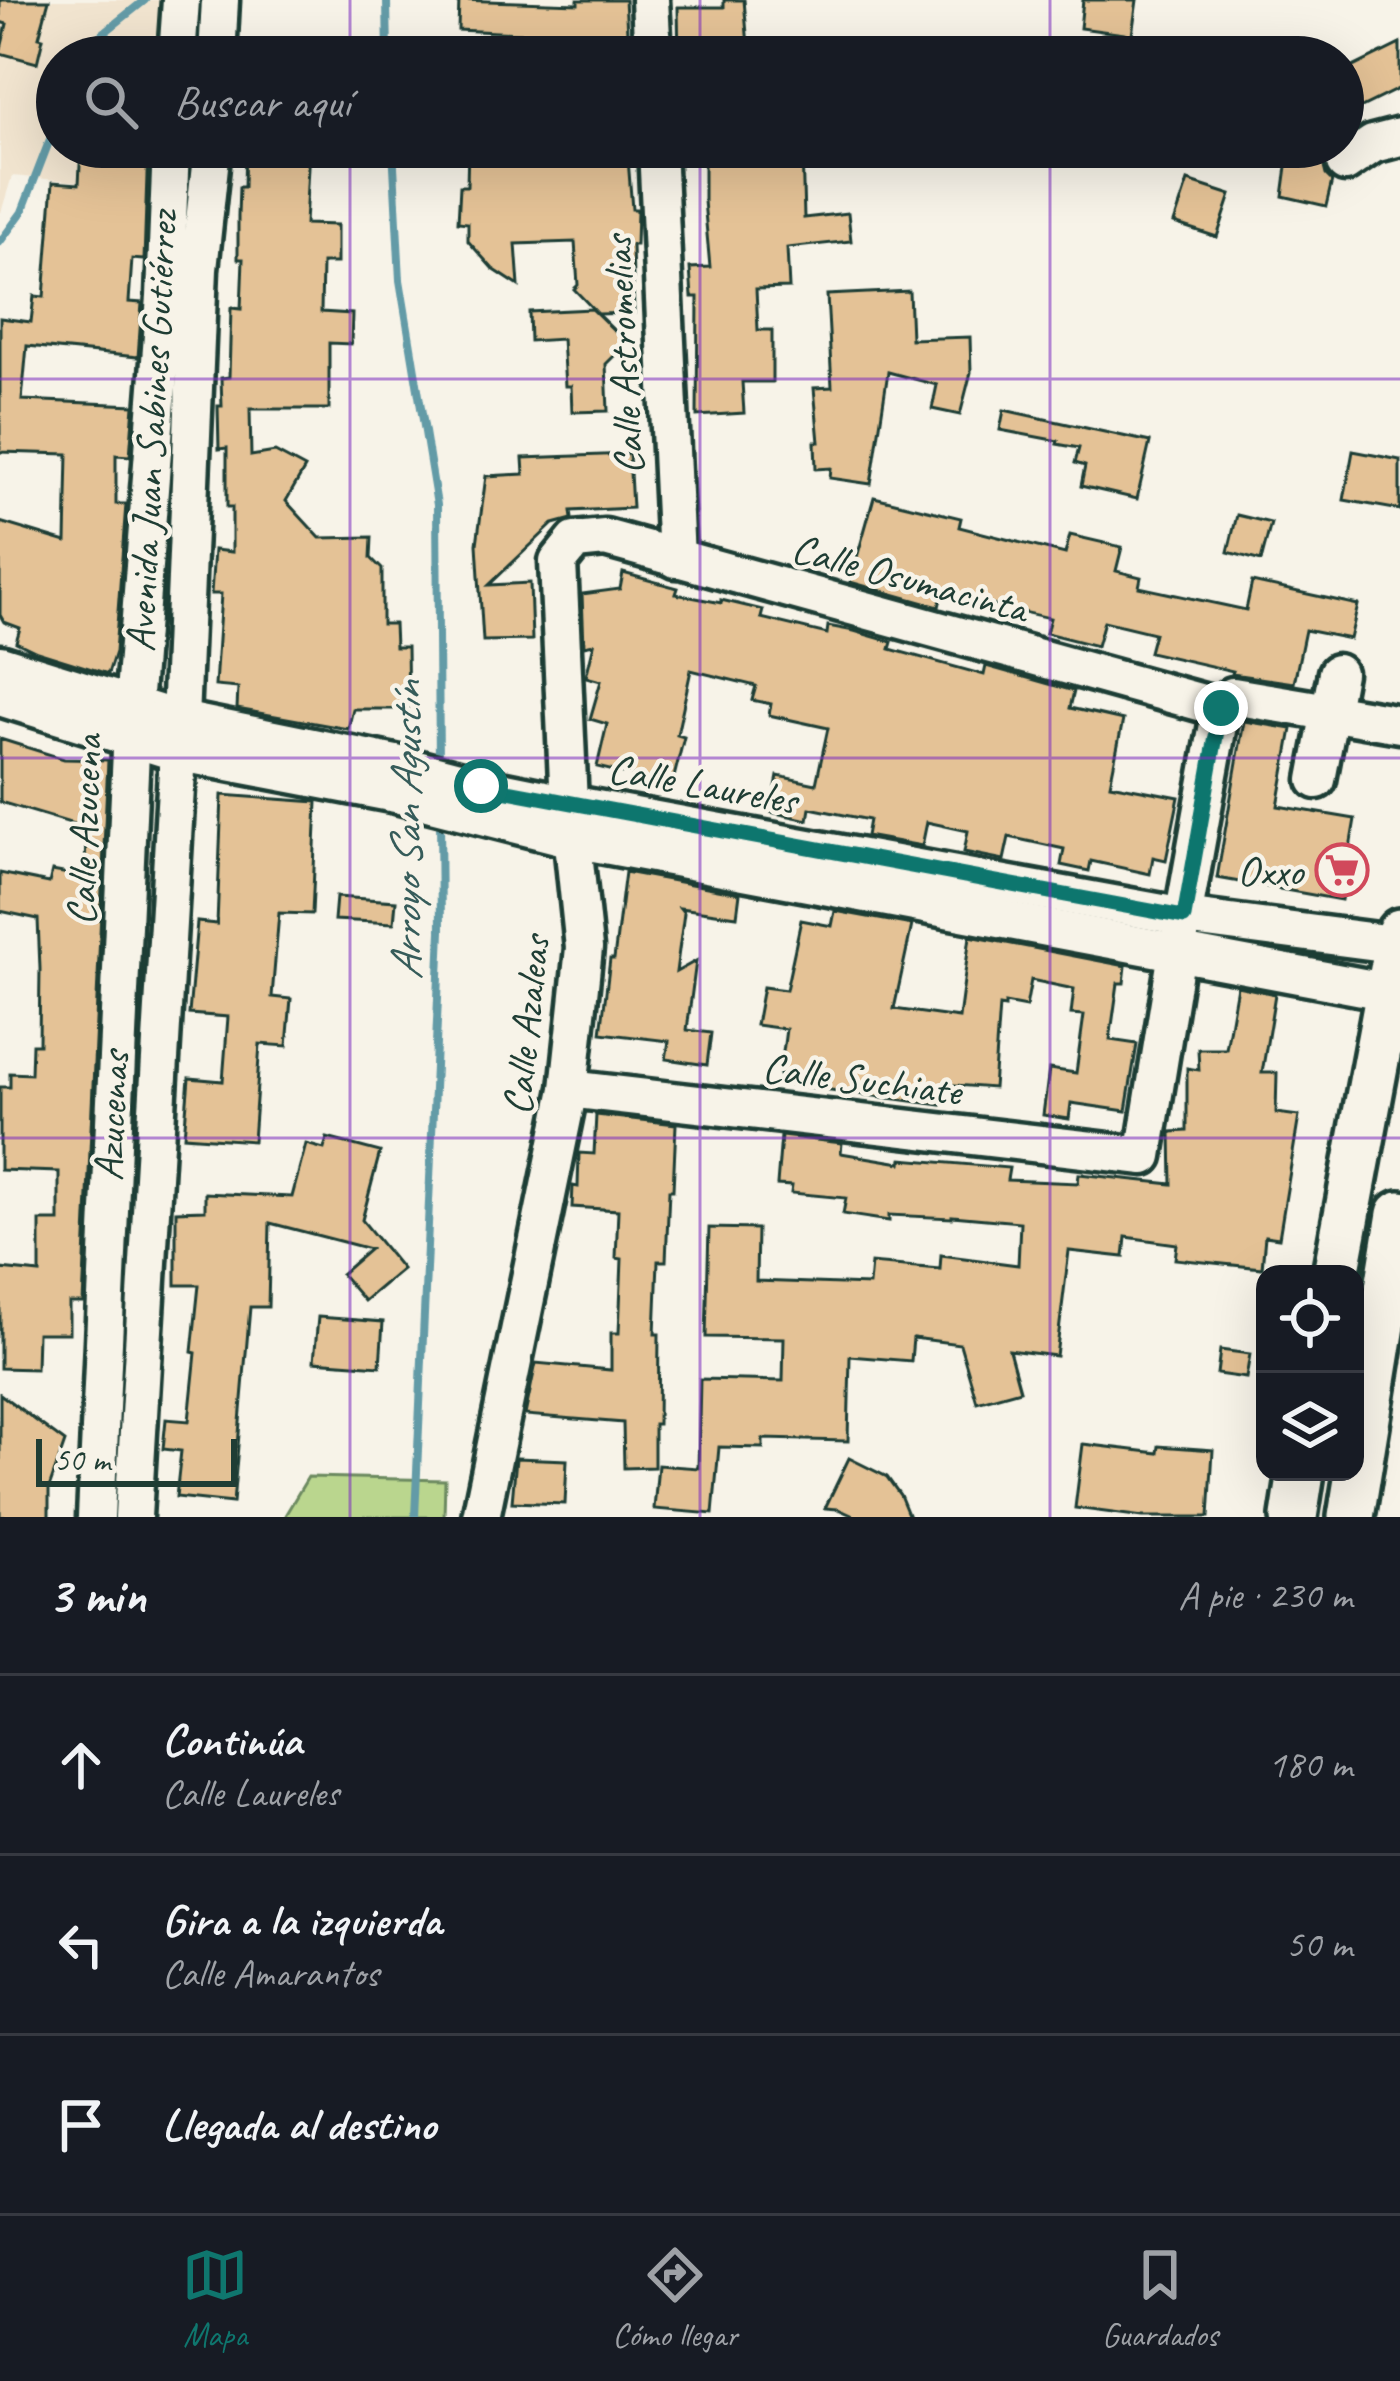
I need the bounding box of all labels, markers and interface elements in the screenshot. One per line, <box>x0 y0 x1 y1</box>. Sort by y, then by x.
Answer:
search box <box>36 36 1364 168</box>
icon: search <box>78 69 144 135</box>
text: Buscar aquí <box>174 74 350 131</box>
street label: Avenida Juan Sabines Gutiérrez <box>113 206 190 653</box>
street label: Calle Astromelias <box>591 230 656 476</box>
street label: Calle Osumacinta <box>786 522 1037 636</box>
water label: Arroyo San Agustín <box>378 679 435 980</box>
route end <box>1194 681 1248 735</box>
street label: Calle Azucena <box>55 731 114 926</box>
street label: Calle Laureles <box>604 742 805 828</box>
route start <box>454 759 508 813</box>
supermarket icon: Oxxo <box>1314 842 1370 898</box>
place label: Oxxo <box>1237 845 1305 898</box>
street label: Calle Azaleas <box>491 929 563 1117</box>
street label: Calle Suchiate <box>760 1041 966 1118</box>
street label: Azucenas <box>82 1046 142 1182</box>
map controls <box>1256 1265 1364 1481</box>
button: locate <box>1256 1265 1364 1373</box>
button: layers <box>1256 1373 1364 1481</box>
scale bar <box>36 1433 237 1486</box>
text: 50 m <box>54 1439 110 1481</box>
text: 3 min <box>48 1563 146 1627</box>
text: A pie · 230 m <box>1178 1571 1352 1620</box>
text: Continúa <box>162 1712 302 1769</box>
icon: ahead <box>48 1732 114 1798</box>
text: 180 m <box>1268 1740 1352 1789</box>
text: Calle Laureles <box>162 1769 339 1818</box>
text: Gira a la izquierda <box>162 1892 441 1949</box>
icon: left <box>48 1912 114 1978</box>
text: 50 m <box>1286 1920 1352 1969</box>
text: Calle Amarantos <box>162 1949 379 1998</box>
icon: arrive <box>48 2092 114 2158</box>
text: Llegada al destino <box>162 2096 436 2153</box>
tab: Mapa <box>182 2242 248 2356</box>
tab: Cómo llegar <box>613 2242 738 2356</box>
tab: Guardados <box>1102 2242 1218 2356</box>

